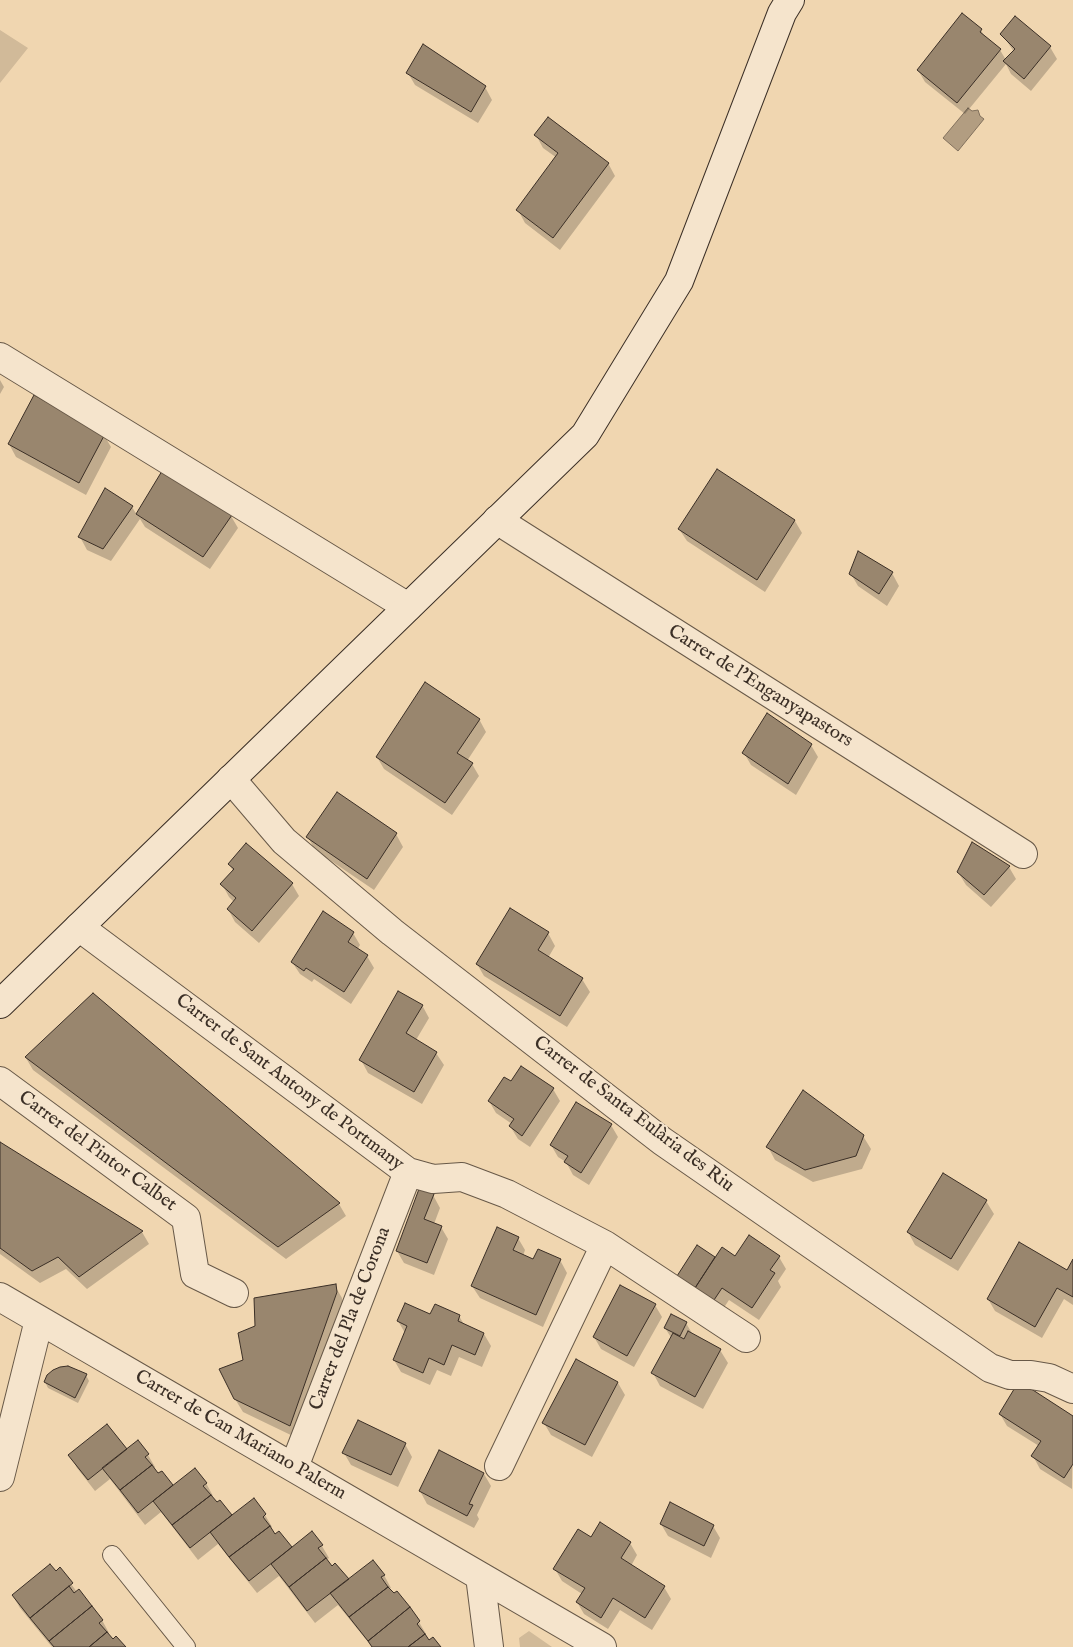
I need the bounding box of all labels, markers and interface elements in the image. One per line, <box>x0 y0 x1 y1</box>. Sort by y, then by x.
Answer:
street label: Carrer de l'Enganyapastors <box>663 621 857 753</box>
street label: Carrer de Sant Antony de Portmany <box>170 990 408 1176</box>
street label: Carrer de Santa Eulària des Riu <box>528 1032 738 1198</box>
street label: Carrer del Pintor Calbet <box>13 1087 181 1217</box>
street label: Carrer del Pla de Corona <box>305 1224 397 1414</box>
street label: Carrer de Can Mariano Palerm <box>130 1366 350 1506</box>

